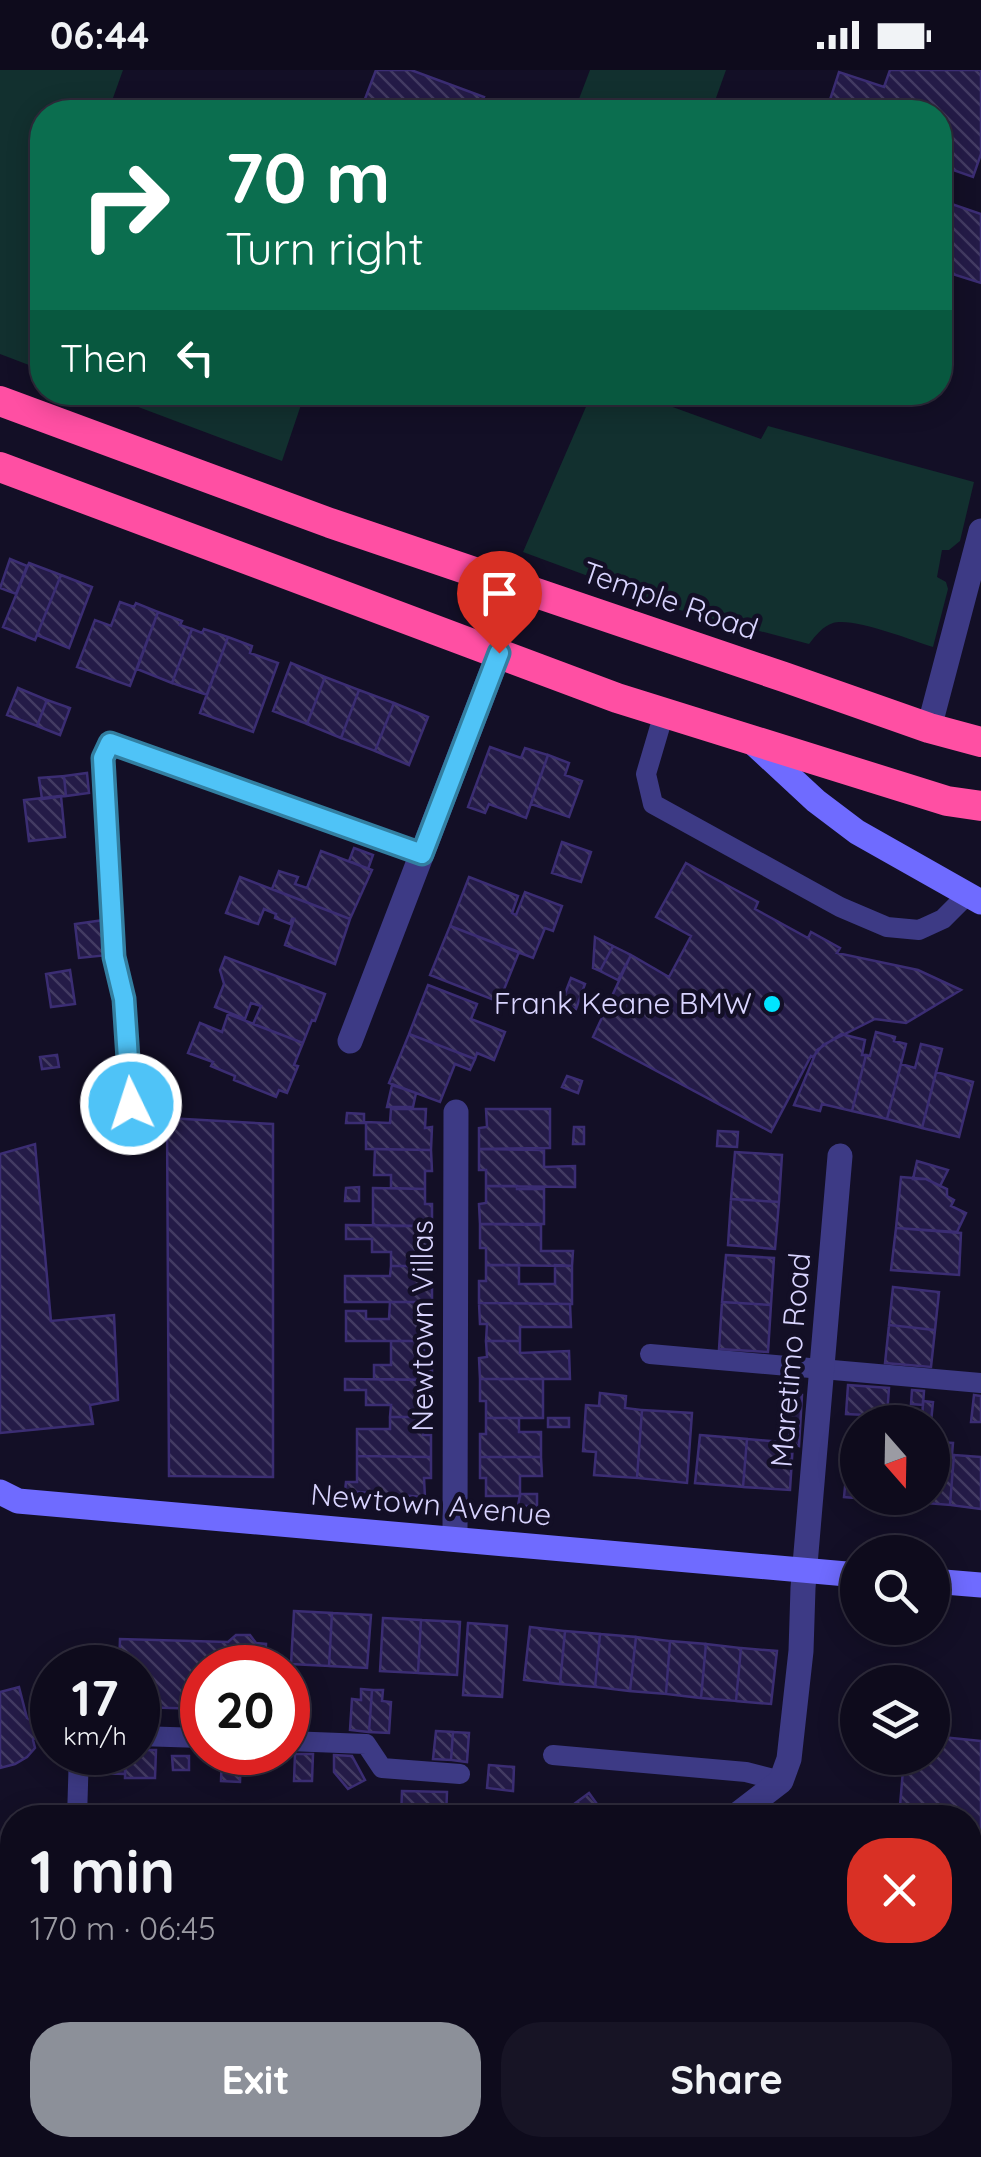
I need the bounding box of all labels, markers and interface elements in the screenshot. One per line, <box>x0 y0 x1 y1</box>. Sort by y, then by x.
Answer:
text: 06:44 <box>50 11 149 59</box>
text: 70 m <box>225 133 391 221</box>
icon: right <box>60 140 190 270</box>
text: Turn right <box>225 220 424 276</box>
icon: left <box>168 330 223 385</box>
text: Then <box>60 334 148 382</box>
pin <box>457 551 542 654</box>
street label: Temple Road <box>578 552 763 648</box>
icon: arrive <box>472 566 527 621</box>
place label: Frank Keane BMW <box>494 984 752 1022</box>
marker: Frank Keane BMW <box>761 993 783 1015</box>
position arrow <box>79 1052 183 1156</box>
street label: Newtown Villas <box>403 1220 441 1432</box>
street label: Maretimo Road <box>762 1251 818 1469</box>
north arrow <box>840 1405 950 1515</box>
map controls <box>840 1405 950 1775</box>
street label: Newtown Avenue <box>309 1475 553 1533</box>
button: search <box>840 1535 950 1645</box>
speed limit sign: 20 <box>180 1645 310 1775</box>
button: layers <box>840 1665 950 1775</box>
text: 17 <box>72 1666 118 1729</box>
text: km/h <box>63 1720 127 1751</box>
text: 1 min <box>30 1833 175 1908</box>
button: close <box>847 1838 952 1943</box>
text: 170 m · 06:45 <box>30 1908 216 1948</box>
button: Exit <box>30 2022 481 2137</box>
button: Share <box>501 2022 952 2137</box>

